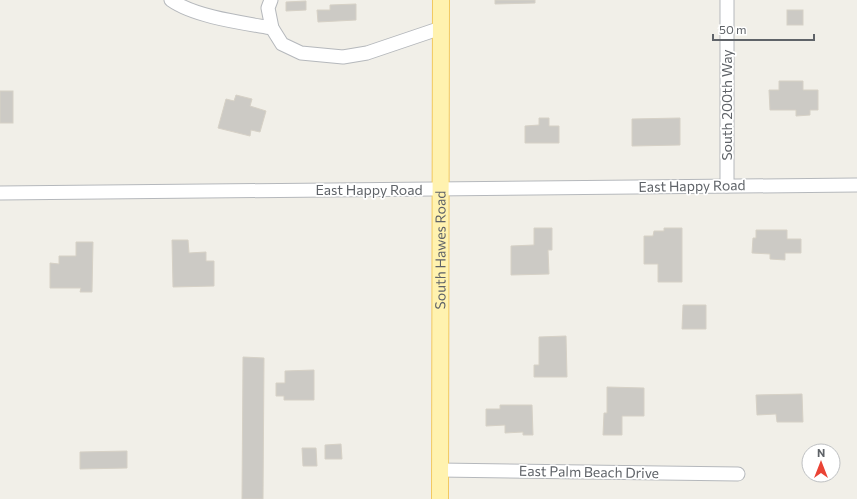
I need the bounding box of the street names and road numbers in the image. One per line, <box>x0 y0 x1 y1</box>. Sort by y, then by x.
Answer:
street label: South 200th Way <box>718 49 735 161</box>
street label: East Happy Road <box>638 176 746 195</box>
street label: East Happy Road <box>315 181 423 198</box>
street label: South Hawes Road <box>431 191 449 309</box>
street label: East Palm Beach Drive <box>519 462 659 481</box>

